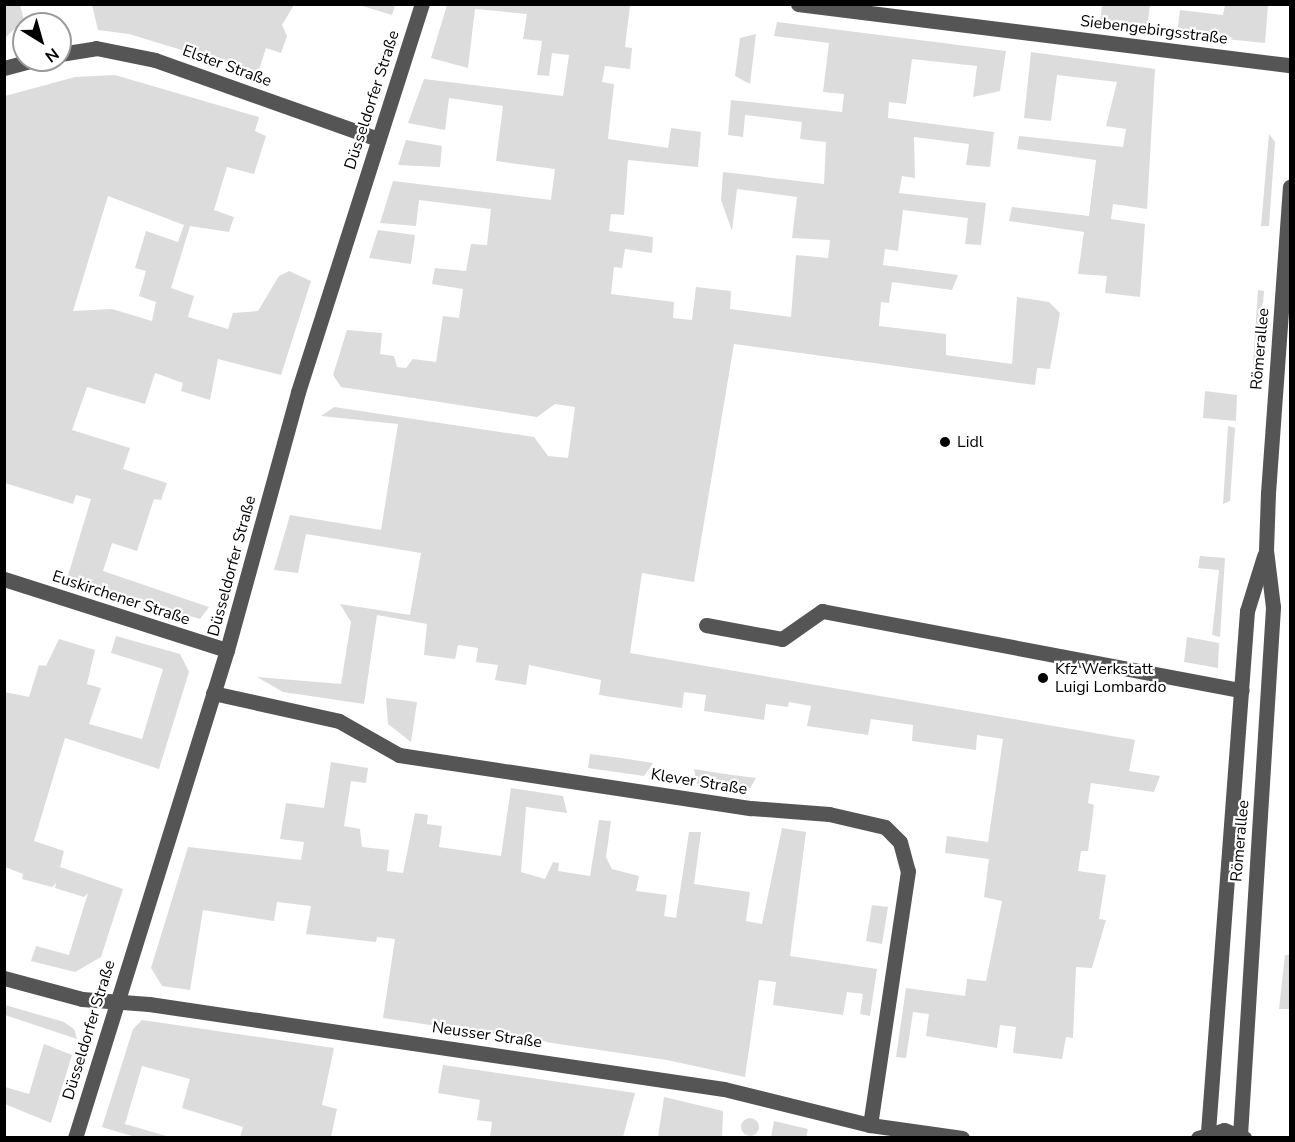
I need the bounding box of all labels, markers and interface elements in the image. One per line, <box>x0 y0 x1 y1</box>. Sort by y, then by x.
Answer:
street label: Siebengebirgsstraße <box>1079 11 1229 49</box>
north arrow <box>12 12 72 72</box>
street label: Düsseldorfer Straße <box>340 28 404 172</box>
street label: Elster Straße <box>180 41 274 91</box>
text: N <box>40 42 63 67</box>
street label: Römerallee <box>1247 307 1273 391</box>
place label: Lidl <box>957 432 983 452</box>
marker: Lidl <box>938 435 952 449</box>
street label: Düsseldorfer Straße <box>204 493 260 639</box>
street label: Euskirchener Straße <box>50 567 192 629</box>
place label: Kfz Werkstatt Luigi Lombardo <box>1055 659 1166 697</box>
marker: Kfz Werkstatt Luigi Lombardo <box>1036 671 1050 685</box>
street label: Klever Straße <box>649 765 749 799</box>
street label: Römerallee <box>1227 799 1253 883</box>
street label: Düsseldorfer Straße <box>59 958 119 1102</box>
street label: Neusser Straße <box>431 1018 543 1052</box>

